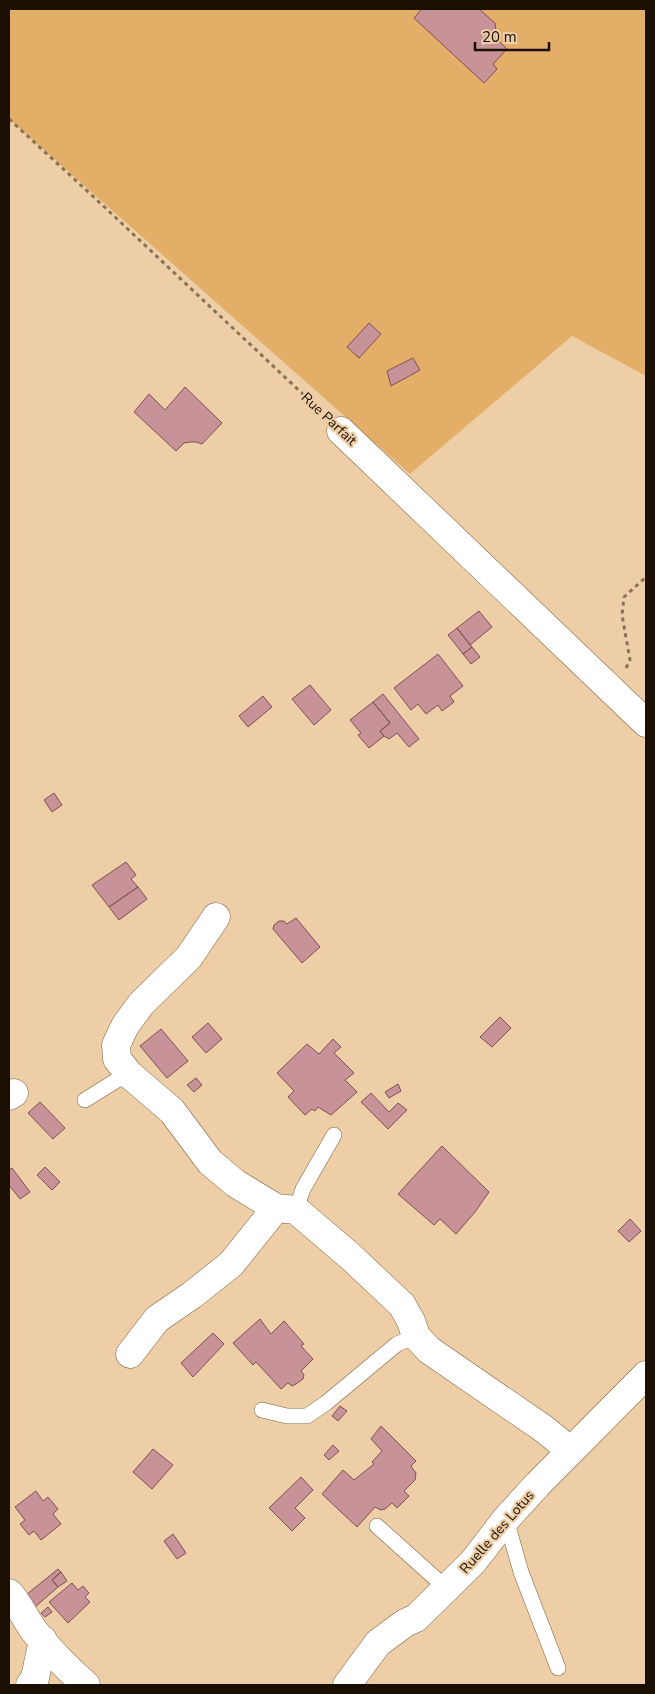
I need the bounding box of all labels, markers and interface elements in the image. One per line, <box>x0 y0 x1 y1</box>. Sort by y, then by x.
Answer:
scale bar <box>475 20 549 52</box>
text: 20 m <box>482 27 517 47</box>
street label: Rue Parfait <box>297 388 361 450</box>
street label: Ruelle des Lotus <box>456 1486 539 1578</box>

